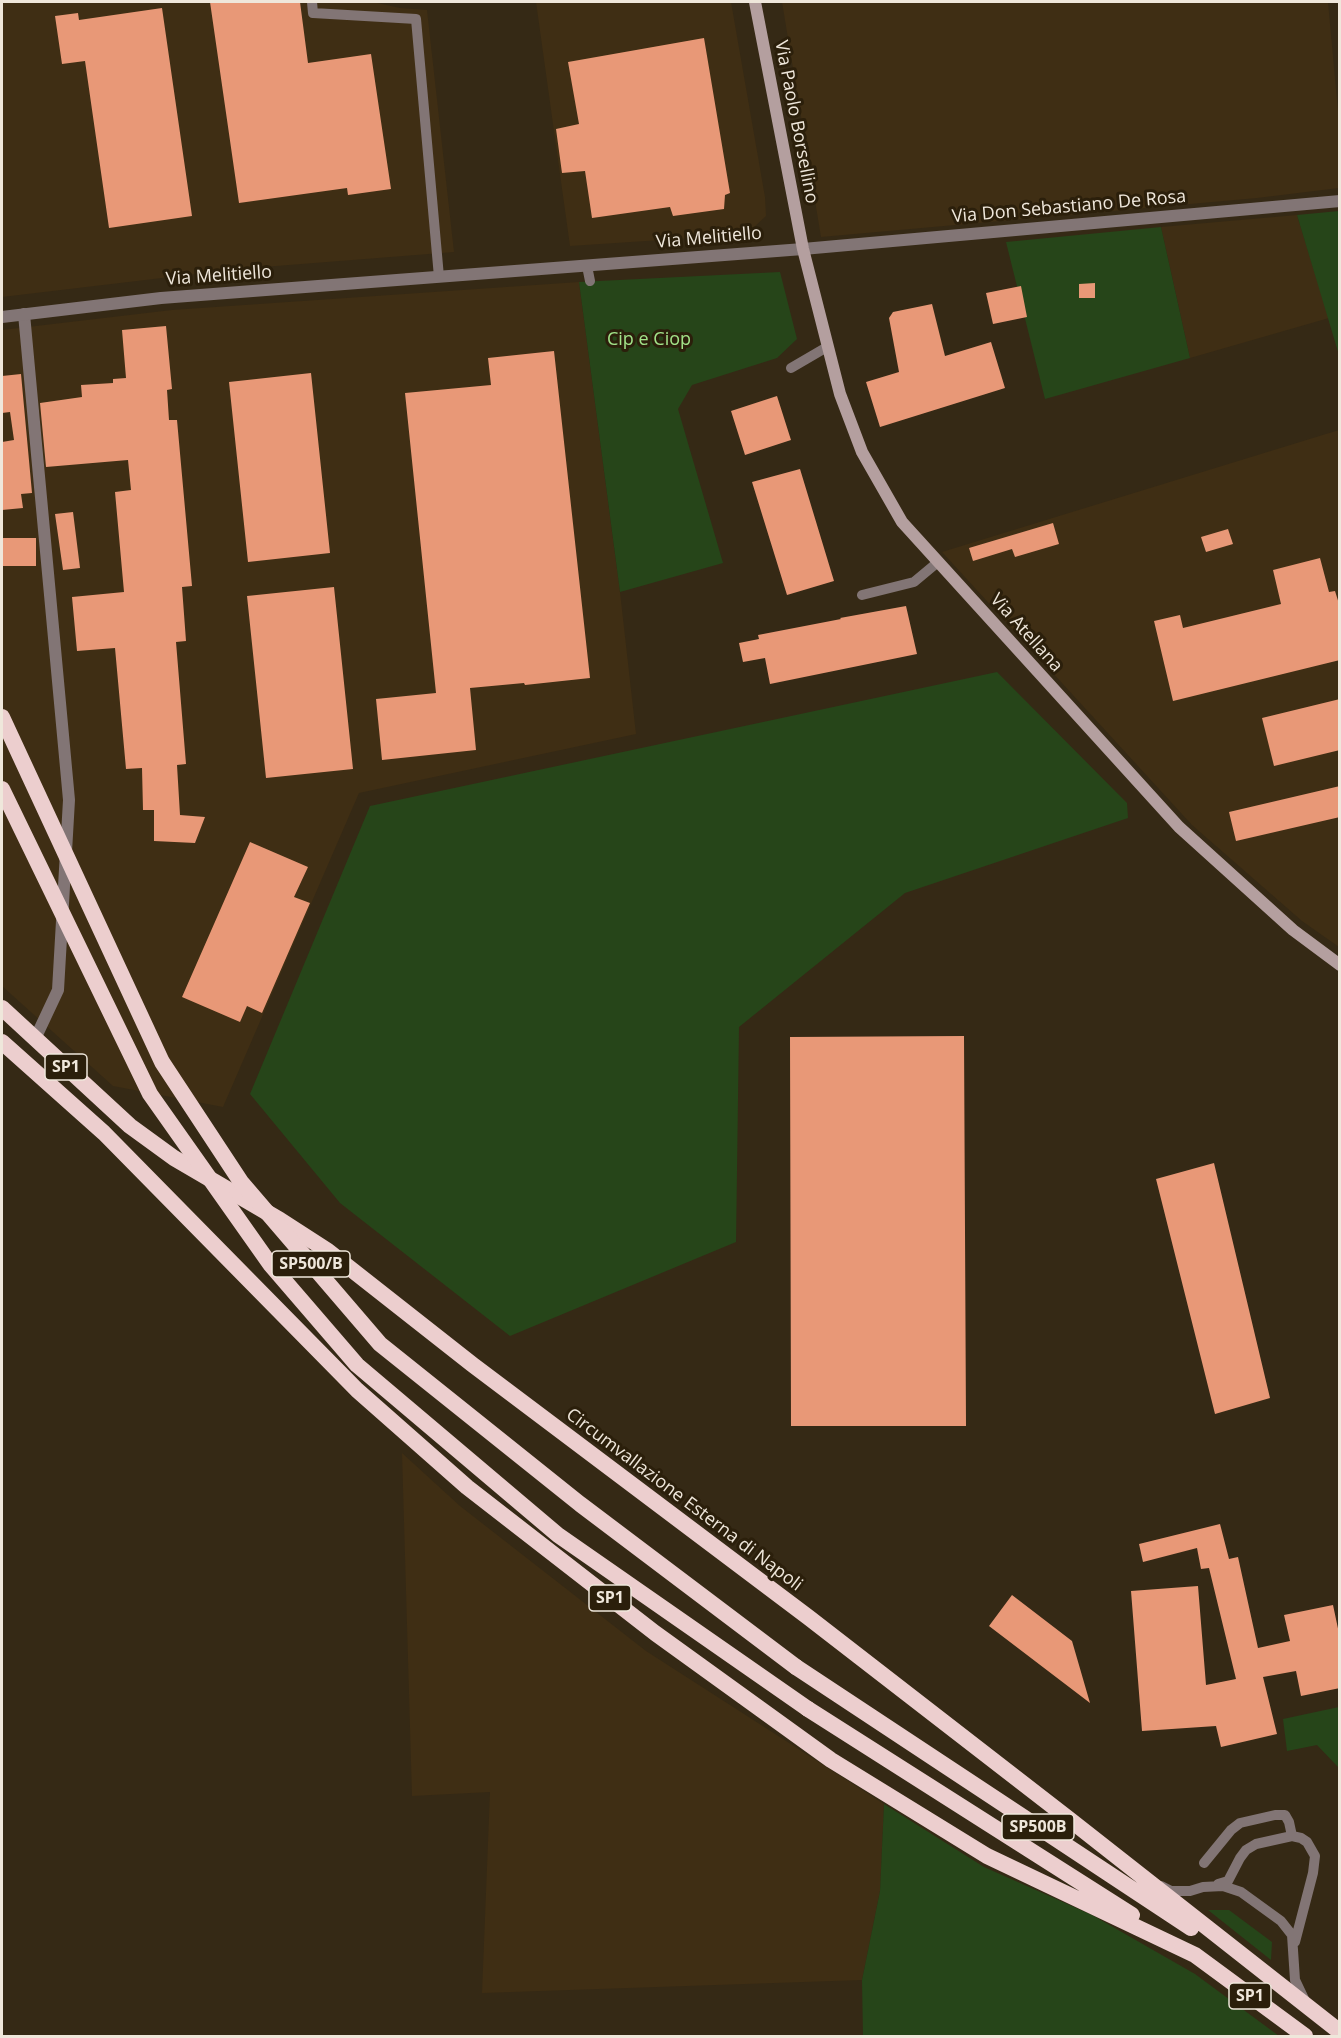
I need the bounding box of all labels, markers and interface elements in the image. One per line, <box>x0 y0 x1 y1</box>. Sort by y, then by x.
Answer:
street label: Via Paolo Borsellino <box>770 39 822 205</box>
street label: Via Don Sebastiano De Rosa <box>951 186 1187 228</box>
street label: Via Melitiello <box>655 223 763 253</box>
street label: Via Melitiello <box>165 262 273 290</box>
park label: Cip e Ciop <box>607 329 691 351</box>
street label: Via Atellana <box>985 589 1067 677</box>
road number: SP1 <box>45 1054 87 1080</box>
road number: SP500/B <box>272 1251 350 1277</box>
street label: Circumvallazione Esterna di Napoli <box>562 1404 806 1596</box>
road number: SP1 <box>589 1585 631 1611</box>
road number: SP500B <box>1002 1814 1074 1840</box>
road number: SP1 <box>1229 1983 1271 2009</box>

